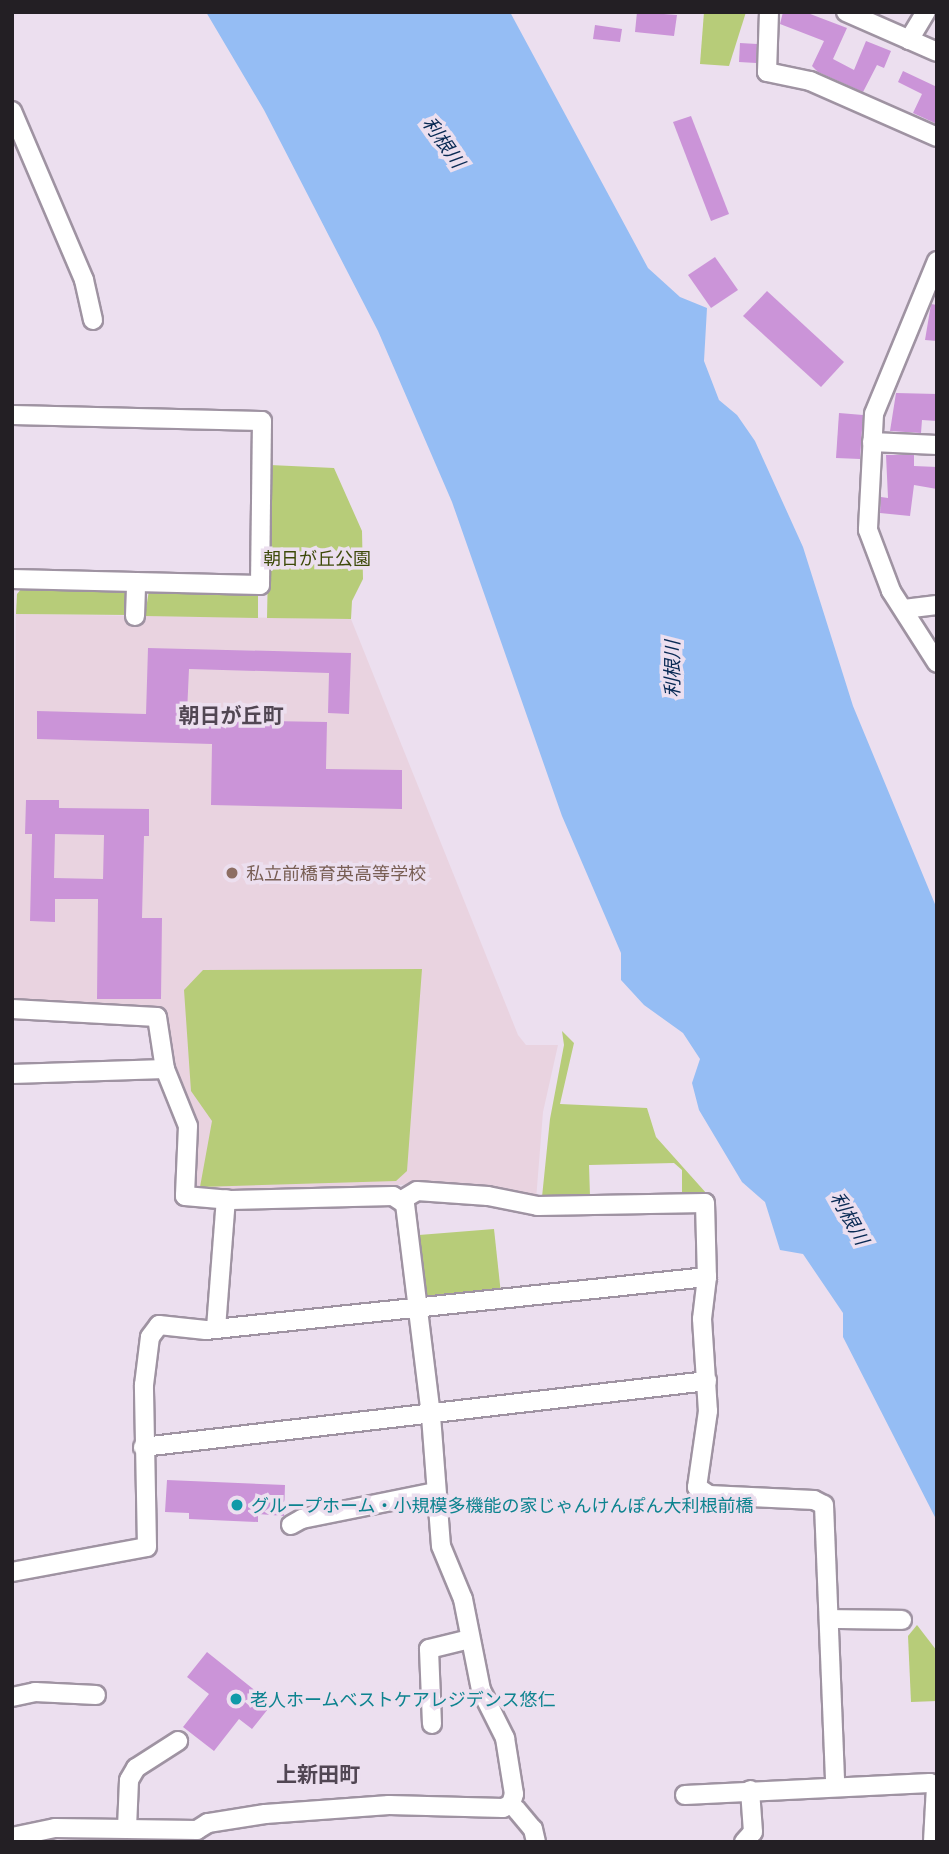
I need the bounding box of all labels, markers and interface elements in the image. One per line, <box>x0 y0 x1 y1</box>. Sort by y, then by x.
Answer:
water label: 利根川 <box>418 112 470 172</box>
park label: 朝日が丘公園 <box>263 547 371 569</box>
water label: 利根川 <box>661 641 683 697</box>
district label: 朝日が丘町 <box>179 702 283 728</box>
place label: 私立前橋育英高等学校 <box>246 862 426 884</box>
marker: 私立前橋育英高等学校 <box>224 865 240 881</box>
water label: 利根川 <box>826 1188 874 1248</box>
place label: グループホーム・小規模多機能の家じゃんけんぽん大利根前橋 <box>251 1494 755 1516</box>
marker: グループホーム・小規模多機能の家じゃんけんぽん大利根前橋 <box>229 1497 245 1513</box>
place label: 老人ホームベストケアレジデンス悠仁 <box>250 1688 556 1710</box>
marker: 老人ホームベストケアレジデンス悠仁 <box>228 1691 244 1707</box>
district label: 上新田町 <box>276 1761 360 1787</box>

